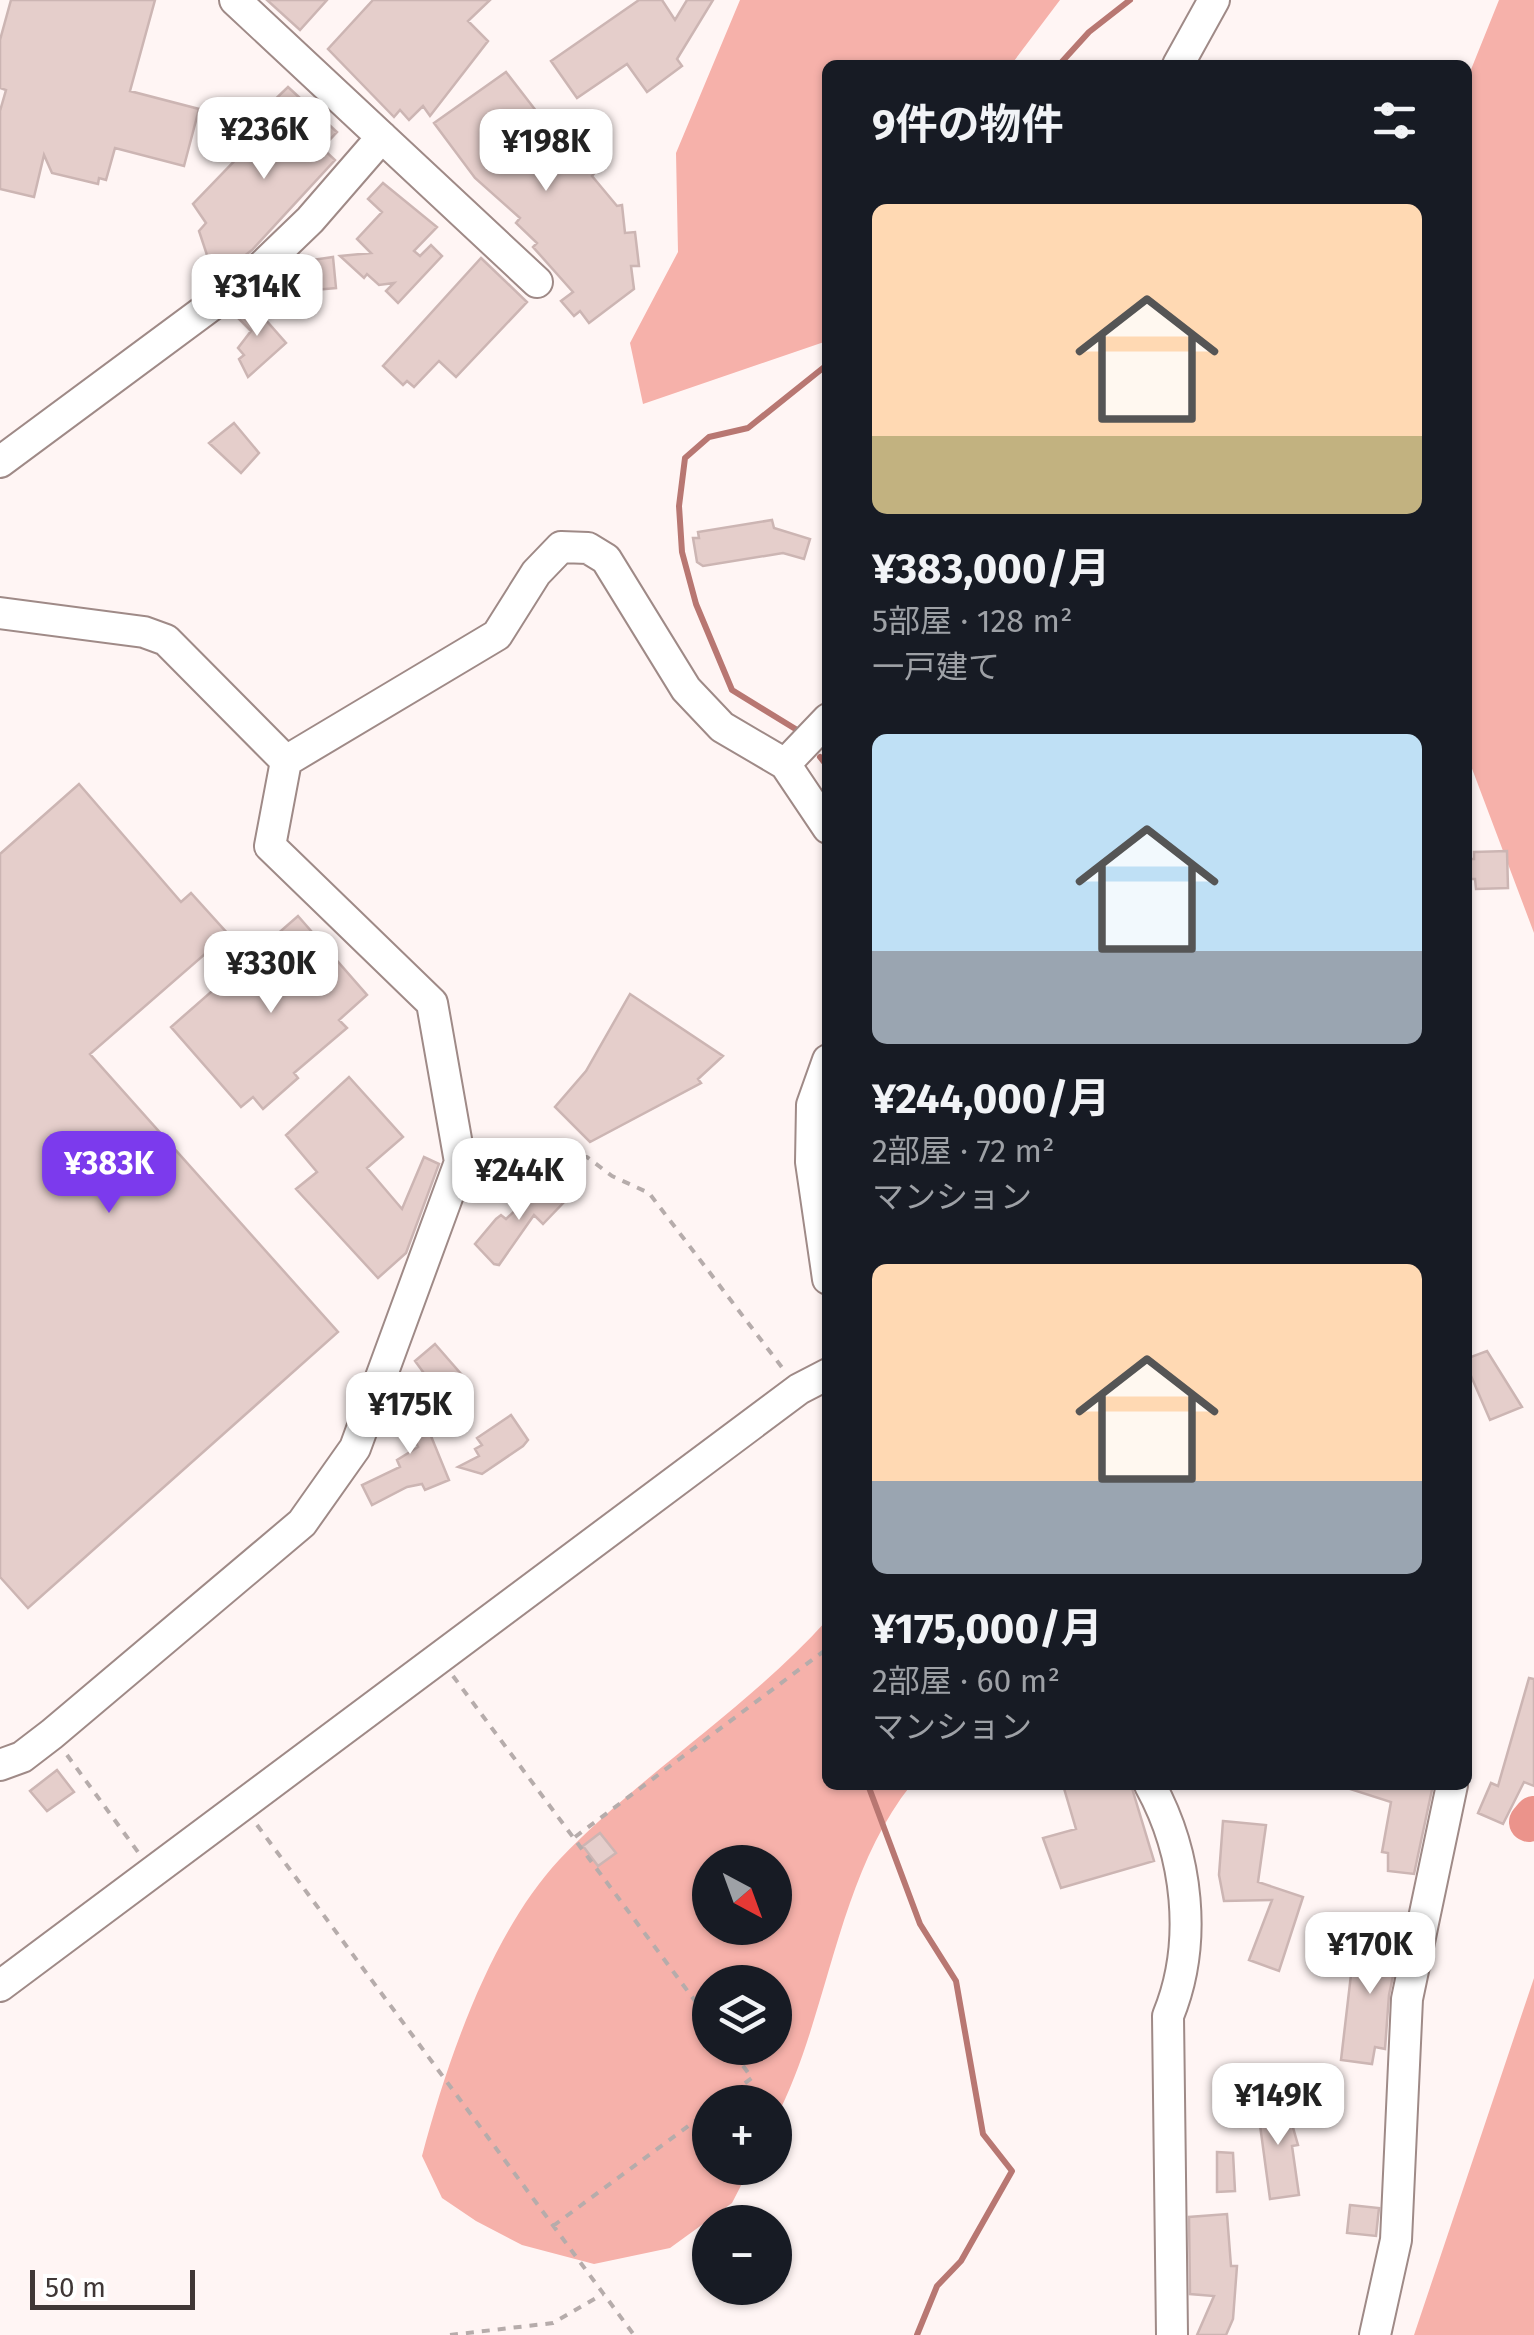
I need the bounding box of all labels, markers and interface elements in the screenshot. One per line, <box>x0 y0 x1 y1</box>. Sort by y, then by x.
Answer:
icon: filters <box>1367 93 1422 148</box>
pin: ¥236K <box>194 97 334 182</box>
text: 9件の物件 <box>872 100 1064 150</box>
pin: ¥198K <box>476 109 616 194</box>
text: ¥236K <box>219 110 309 148</box>
text: ¥198K <box>502 122 590 160</box>
pin: ¥314K <box>187 254 327 339</box>
text: ¥314K <box>214 267 300 305</box>
icon: home <box>1057 269 1237 449</box>
text: ¥383,000/月 <box>872 544 1110 594</box>
text: 5部屋 · 128 m² <box>872 602 1073 640</box>
text: 一戸建て <box>872 648 1000 686</box>
icon: home <box>1057 799 1237 979</box>
pin: ¥330K <box>201 931 341 1016</box>
text: ¥330K <box>226 944 316 982</box>
text: ¥244,000/月 <box>872 1074 1110 1124</box>
pin: ¥383K <box>39 1131 179 1216</box>
text: 2部屋 · 72 m² <box>872 1132 1055 1170</box>
pin: ¥244K <box>449 1138 589 1223</box>
text: ¥383K <box>64 1144 154 1182</box>
text: ¥244K <box>474 1151 564 1189</box>
text: マンション <box>872 1178 1032 1216</box>
icon: home <box>1057 1329 1237 1509</box>
pin: ¥175K <box>340 1372 480 1457</box>
text: ¥175K <box>368 1385 452 1423</box>
text: ¥175,000/月 <box>872 1604 1103 1654</box>
text: 2部屋 · 60 m² <box>872 1662 1060 1700</box>
text: マンション <box>872 1708 1032 1746</box>
north arrow <box>692 1845 792 1945</box>
map controls <box>692 1845 792 2305</box>
pin: ¥170K <box>1300 1912 1440 1997</box>
text: ¥170K <box>1327 1925 1413 1963</box>
button: layers <box>692 1965 792 2065</box>
pin: ¥149K <box>1208 2063 1348 2148</box>
text: ¥149K <box>1234 2076 1322 2114</box>
button: + <box>692 2085 792 2185</box>
button: − <box>692 2205 792 2305</box>
scale bar <box>30 2265 195 2310</box>
text: 50 m <box>45 2271 106 2304</box>

